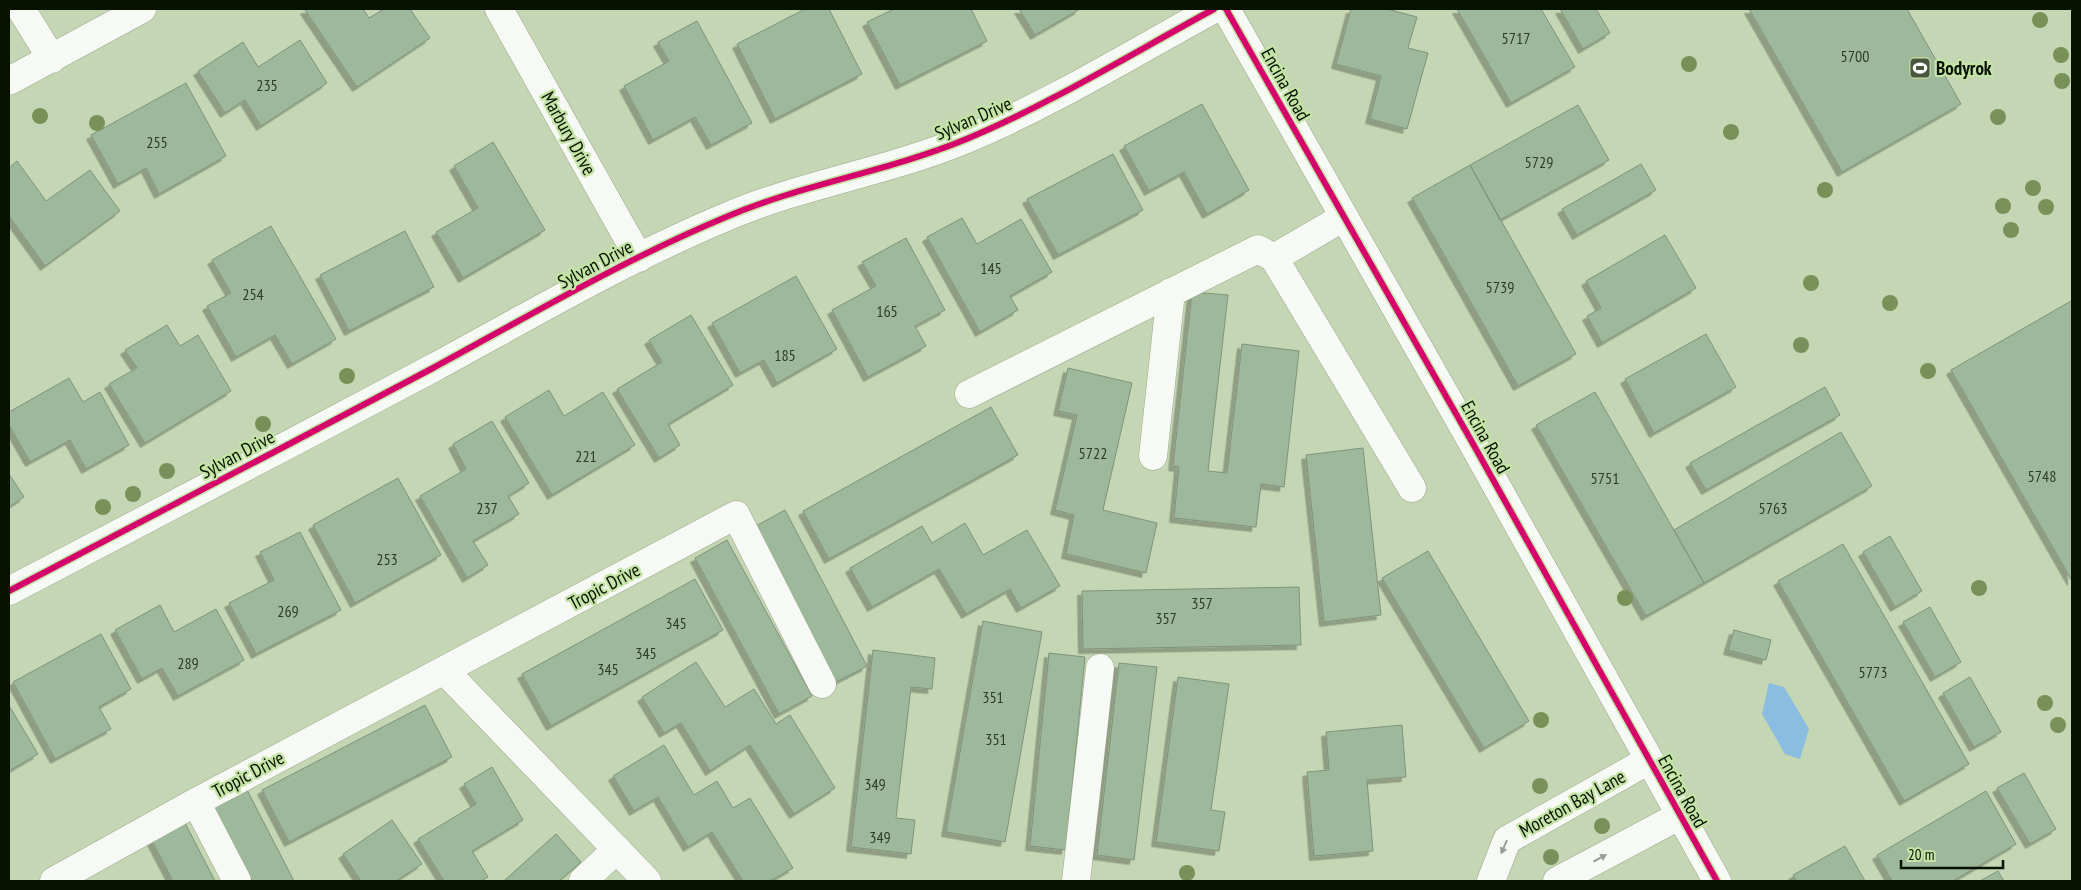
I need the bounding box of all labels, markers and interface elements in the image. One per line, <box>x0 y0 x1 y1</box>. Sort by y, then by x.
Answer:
house number: 5717 <box>1502 28 1530 48</box>
street label: Encina Road <box>1256 43 1316 125</box>
house number: 5700 <box>1841 46 1869 66</box>
sports icon: Bodyrok <box>1908 56 1932 80</box>
place label: Bodyrok <box>1936 56 1992 80</box>
house number: 235 <box>256 75 278 95</box>
street label: Marbury Drive <box>536 87 602 179</box>
street label: Sylvan Drive <box>931 91 1015 145</box>
house number: 255 <box>146 132 168 152</box>
house number: 5729 <box>1525 152 1553 172</box>
street label: Sylvan Drive <box>553 234 637 294</box>
house number: 145 <box>980 258 1002 278</box>
house number: 5739 <box>1486 277 1514 297</box>
house number: 254 <box>242 284 264 304</box>
house number: 165 <box>876 301 898 321</box>
house number: 185 <box>774 345 796 365</box>
street label: Encina Road <box>1456 396 1516 478</box>
street label: Sylvan Drive <box>195 424 279 484</box>
house number: 5722 <box>1079 443 1107 463</box>
house number: 221 <box>575 446 597 466</box>
house number: 5748 <box>2028 466 2056 486</box>
house number: 5751 <box>1591 468 1619 488</box>
house number: 237 <box>476 498 498 518</box>
house number: 5763 <box>1759 498 1787 518</box>
house number: 253 <box>376 549 398 569</box>
street label: Tropic Drive <box>564 557 644 615</box>
house number: 357 <box>1191 593 1213 613</box>
house number: 269 <box>277 601 299 621</box>
house number: 357 <box>1155 608 1177 628</box>
house number: 345 <box>665 613 687 633</box>
house number: 345 <box>635 643 657 663</box>
house number: 289 <box>177 653 199 673</box>
house number: 345 <box>597 659 619 679</box>
house number: 5773 <box>1859 662 1887 682</box>
house number: 351 <box>982 687 1004 707</box>
house number: 351 <box>985 729 1007 749</box>
street label: Tropic Drive <box>208 745 288 803</box>
street label: Encina Road <box>1653 750 1713 832</box>
street label: Moreton Bay Lane <box>1515 764 1629 842</box>
house number: 349 <box>864 774 886 794</box>
house number: 349 <box>869 827 891 847</box>
scale bar <box>1901 838 2004 870</box>
one-way arrow <box>1500 840 1508 854</box>
text: 20 m <box>1908 845 1934 864</box>
one-way arrow <box>1593 854 1608 862</box>

